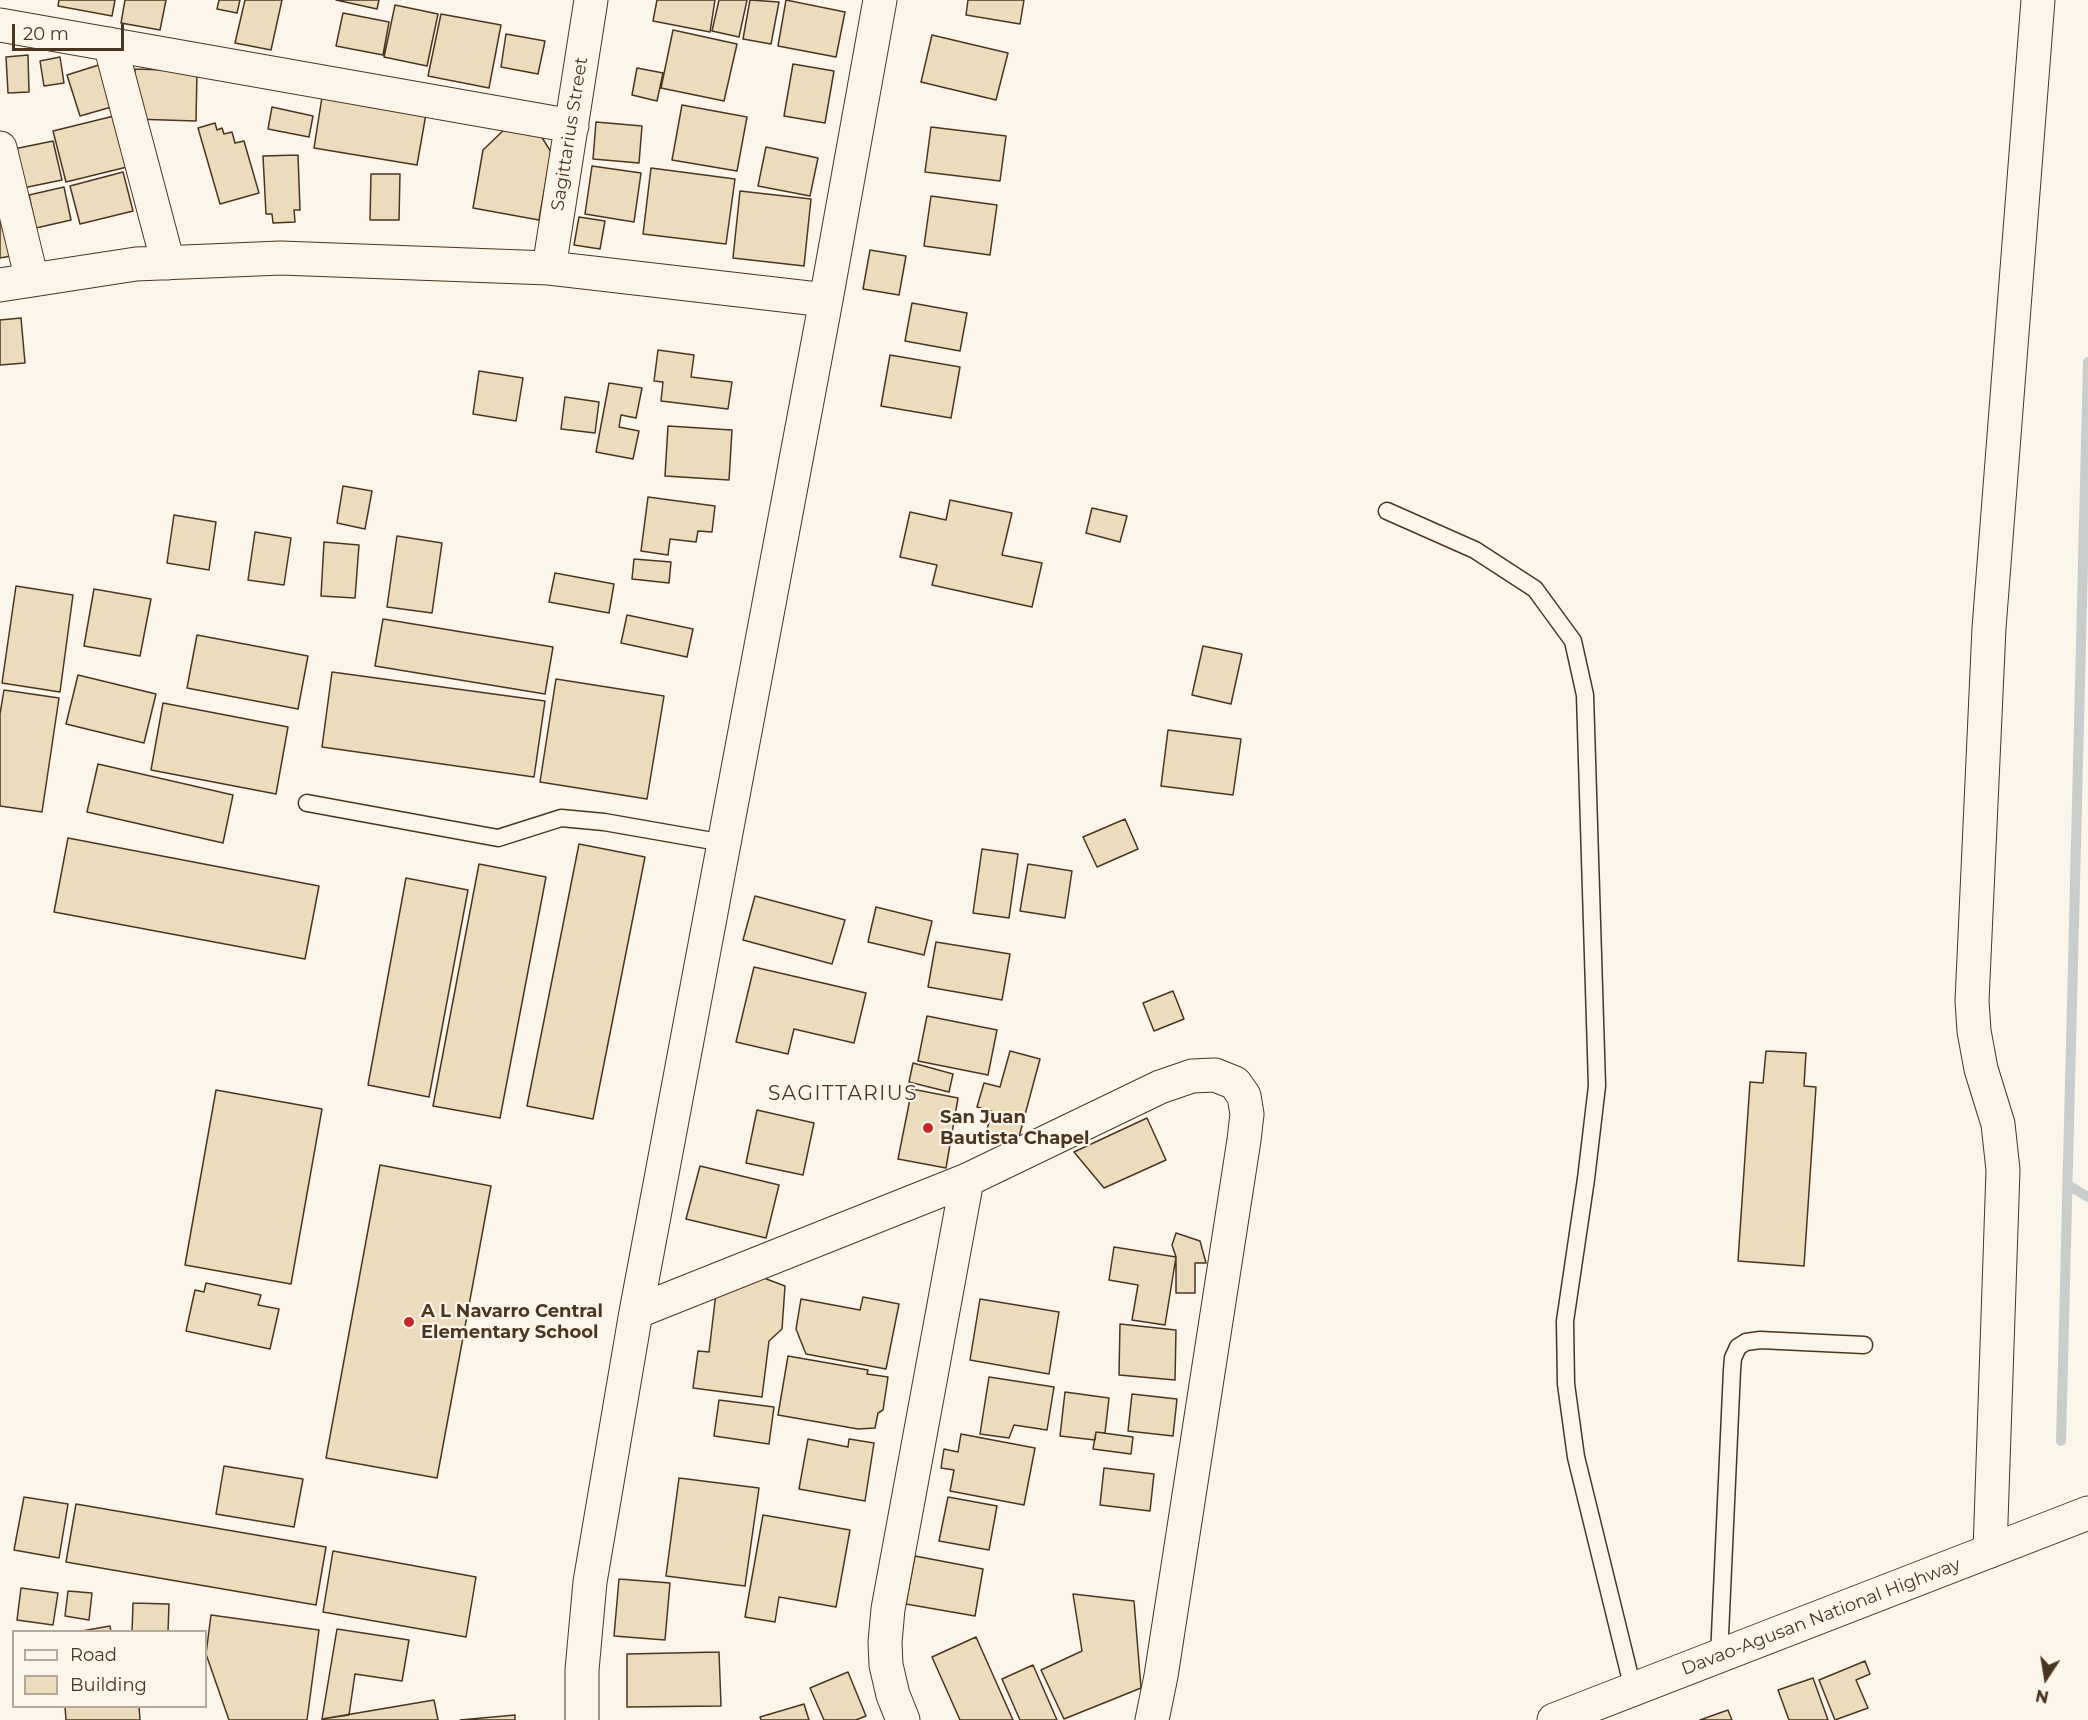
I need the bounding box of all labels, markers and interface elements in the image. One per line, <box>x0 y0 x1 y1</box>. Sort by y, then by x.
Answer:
scale bar <box>15 12 128 50</box>
text: 20 m <box>23 23 69 45</box>
street label: Sagittarius Street <box>547 56 593 212</box>
district label: SAGITTARIUS <box>768 1082 918 1106</box>
place label: San Juan Bautista Chapel <box>940 1107 1090 1150</box>
marker: San Juan Bautista Chapel <box>921 1121 935 1135</box>
place label: A L Navarro Central Elementary School <box>421 1301 603 1344</box>
marker: A L Navarro Central Elementary School <box>402 1315 416 1329</box>
street label: Davao-Agusan National Highway <box>1678 1554 1964 1680</box>
legend <box>12 1630 207 1708</box>
text: Road <box>70 1644 117 1666</box>
north arrow <box>2016 1648 2076 1708</box>
text: Building <box>70 1674 147 1696</box>
text: N <box>2034 1685 2050 1707</box>

